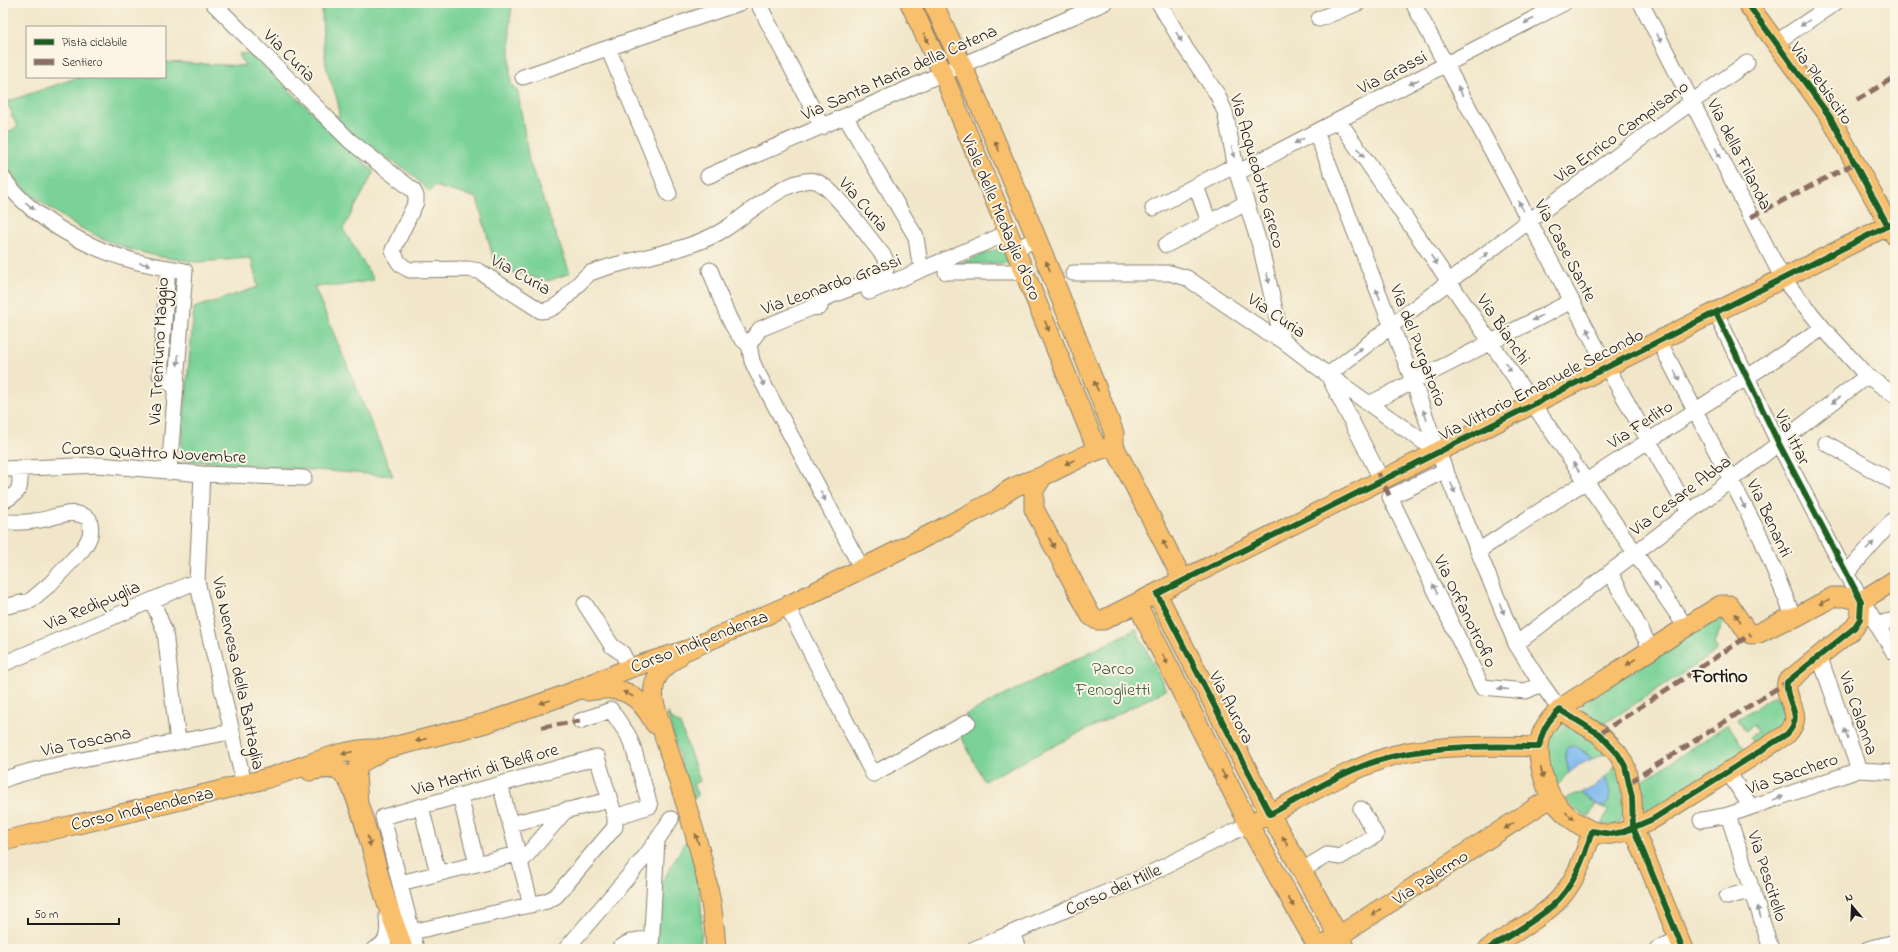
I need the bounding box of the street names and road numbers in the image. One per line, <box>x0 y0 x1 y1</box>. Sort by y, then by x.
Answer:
street label: Via Santa Maria della Catena <box>797 19 1002 129</box>
street label: Via Curia <box>256 23 321 89</box>
street label: Via Plebiscito <box>1782 37 1858 131</box>
street label: Via Grassi <box>1353 45 1432 103</box>
street label: Via Enrico Campisano <box>1549 75 1695 191</box>
street label: Via Acquedotto Greco <box>1221 90 1291 252</box>
street label: Via della Filanda <box>1699 94 1777 215</box>
street label: Viale delle Medaglie d'Oro <box>952 130 1047 305</box>
street label: Via Curia <box>831 171 894 239</box>
street label: Via Case Sante <box>1526 194 1603 307</box>
street label: Via Curia <box>484 248 555 303</box>
street label: Via Leonardo Grassi <box>757 248 905 324</box>
street label: Via Trentuno Maggio <box>143 276 178 427</box>
street label: Via del Purgatorio <box>1381 280 1452 411</box>
street label: Via Curia <box>1241 287 1310 346</box>
street label: Via Bianchi <box>1468 289 1536 371</box>
street label: Via Vittorio Emanuele Secondo <box>1434 323 1649 449</box>
street label: Via Ferlito <box>1602 395 1679 457</box>
street label: Via Ittar <box>1766 405 1816 470</box>
street label: Corso Quattro Novembre <box>61 436 248 472</box>
street label: Via Cesare Abba <box>1624 450 1737 544</box>
street label: Via Benanti <box>1738 474 1798 562</box>
street label: Via Orfanotrofio <box>1425 550 1503 673</box>
street label: Via Nervesa della Battaglia <box>203 573 270 773</box>
street label: Via Redipuglia <box>40 575 145 640</box>
street label: Corso Indipendenza <box>627 605 772 681</box>
street label: Via Aurora <box>1200 666 1260 749</box>
street label: Via Calanna <box>1830 668 1884 759</box>
street label: Via Toscana <box>38 721 134 765</box>
street label: Via Martiri di Belfiore <box>408 737 563 805</box>
street label: Via Sacchero <box>1742 747 1842 803</box>
street label: Corso Indipendenza <box>69 781 216 839</box>
street label: Via Pescitello <box>1739 827 1793 925</box>
street label: Via Palermo <box>1387 844 1474 914</box>
street label: Corso dei Mille <box>1062 858 1167 923</box>

